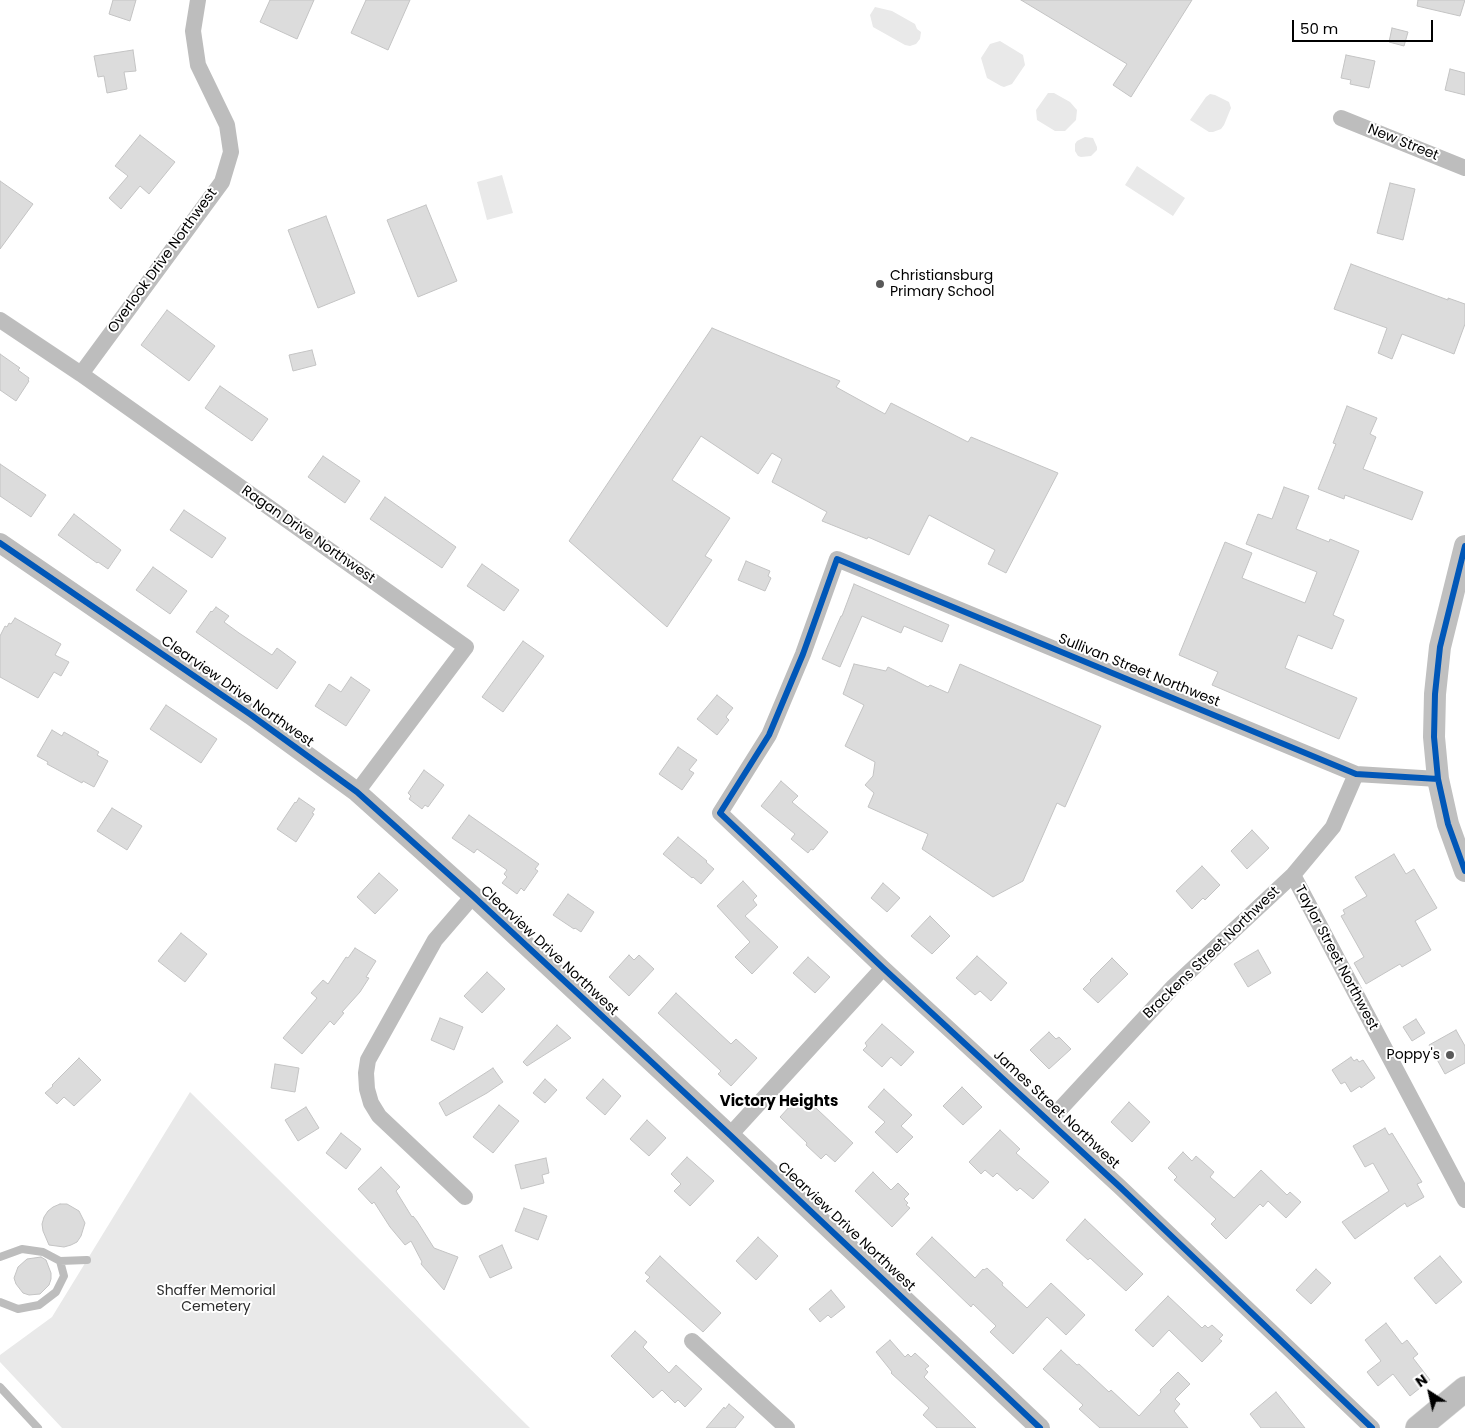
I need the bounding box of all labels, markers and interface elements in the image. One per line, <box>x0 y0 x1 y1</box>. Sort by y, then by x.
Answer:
scale bar <box>1295 10 1436 42</box>
text: 50 m <box>1300 18 1338 39</box>
street label: New Street <box>1365 121 1441 165</box>
street label: Overlook Drive Northwest <box>105 185 221 337</box>
place label: Christiansburg Primary School <box>890 268 995 300</box>
marker: Christiansburg Primary School <box>874 278 886 290</box>
street label: Ragan Drive Northwest <box>238 482 378 588</box>
street label: Sullivan Street Northwest <box>1056 631 1222 711</box>
street label: Clearview Drive Northwest <box>158 633 316 751</box>
street label: Clearview Drive Northwest <box>477 883 621 1019</box>
street label: Brackens Street Northwest <box>1140 883 1284 1023</box>
street label: Taylor Street Northwest <box>1291 883 1381 1033</box>
street label: James Street Northwest <box>989 1047 1123 1173</box>
place label: Poppy's <box>1387 1047 1440 1063</box>
marker: Poppy's <box>1444 1049 1456 1061</box>
district label: Victory Heights <box>720 1093 838 1111</box>
street label: Clearview Drive Northwest <box>774 1159 918 1295</box>
park label: Shaffer Memorial Cemetery <box>156 1283 276 1315</box>
north arrow <box>1405 1368 1455 1418</box>
text: N <box>1411 1370 1431 1392</box>

